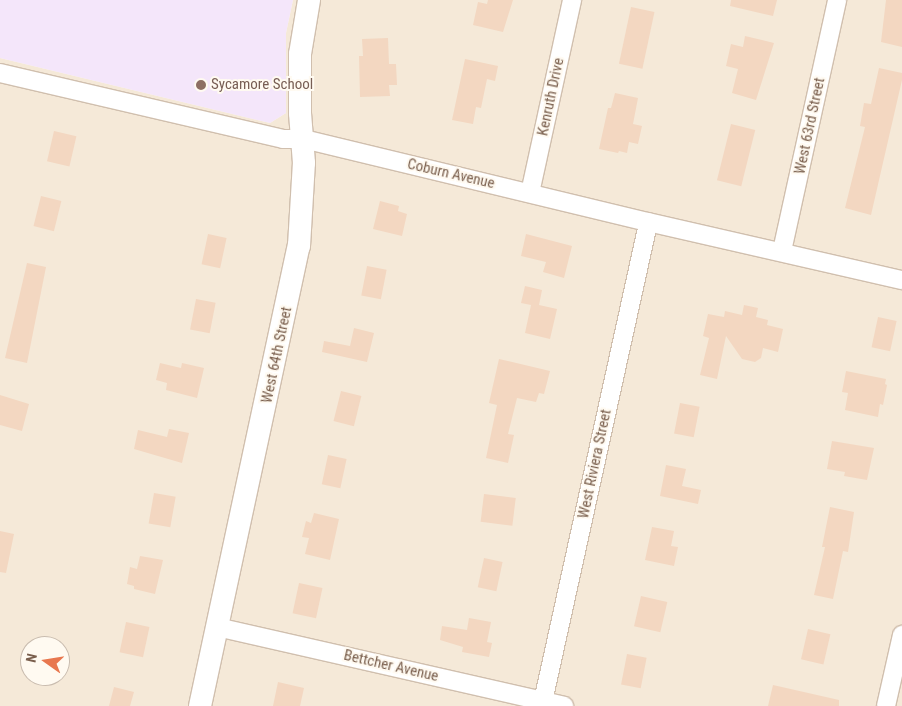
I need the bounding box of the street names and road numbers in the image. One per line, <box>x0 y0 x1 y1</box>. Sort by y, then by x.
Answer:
street label: Kenruth Drive <box>534 56 568 138</box>
street label: West 63rd Street <box>791 76 829 176</box>
street label: Coburn Avenue <box>406 155 496 193</box>
street label: West 64th Street <box>258 305 296 405</box>
street label: West Riviera Street <box>575 408 615 520</box>
street label: Bettcher Avenue <box>342 646 440 686</box>

